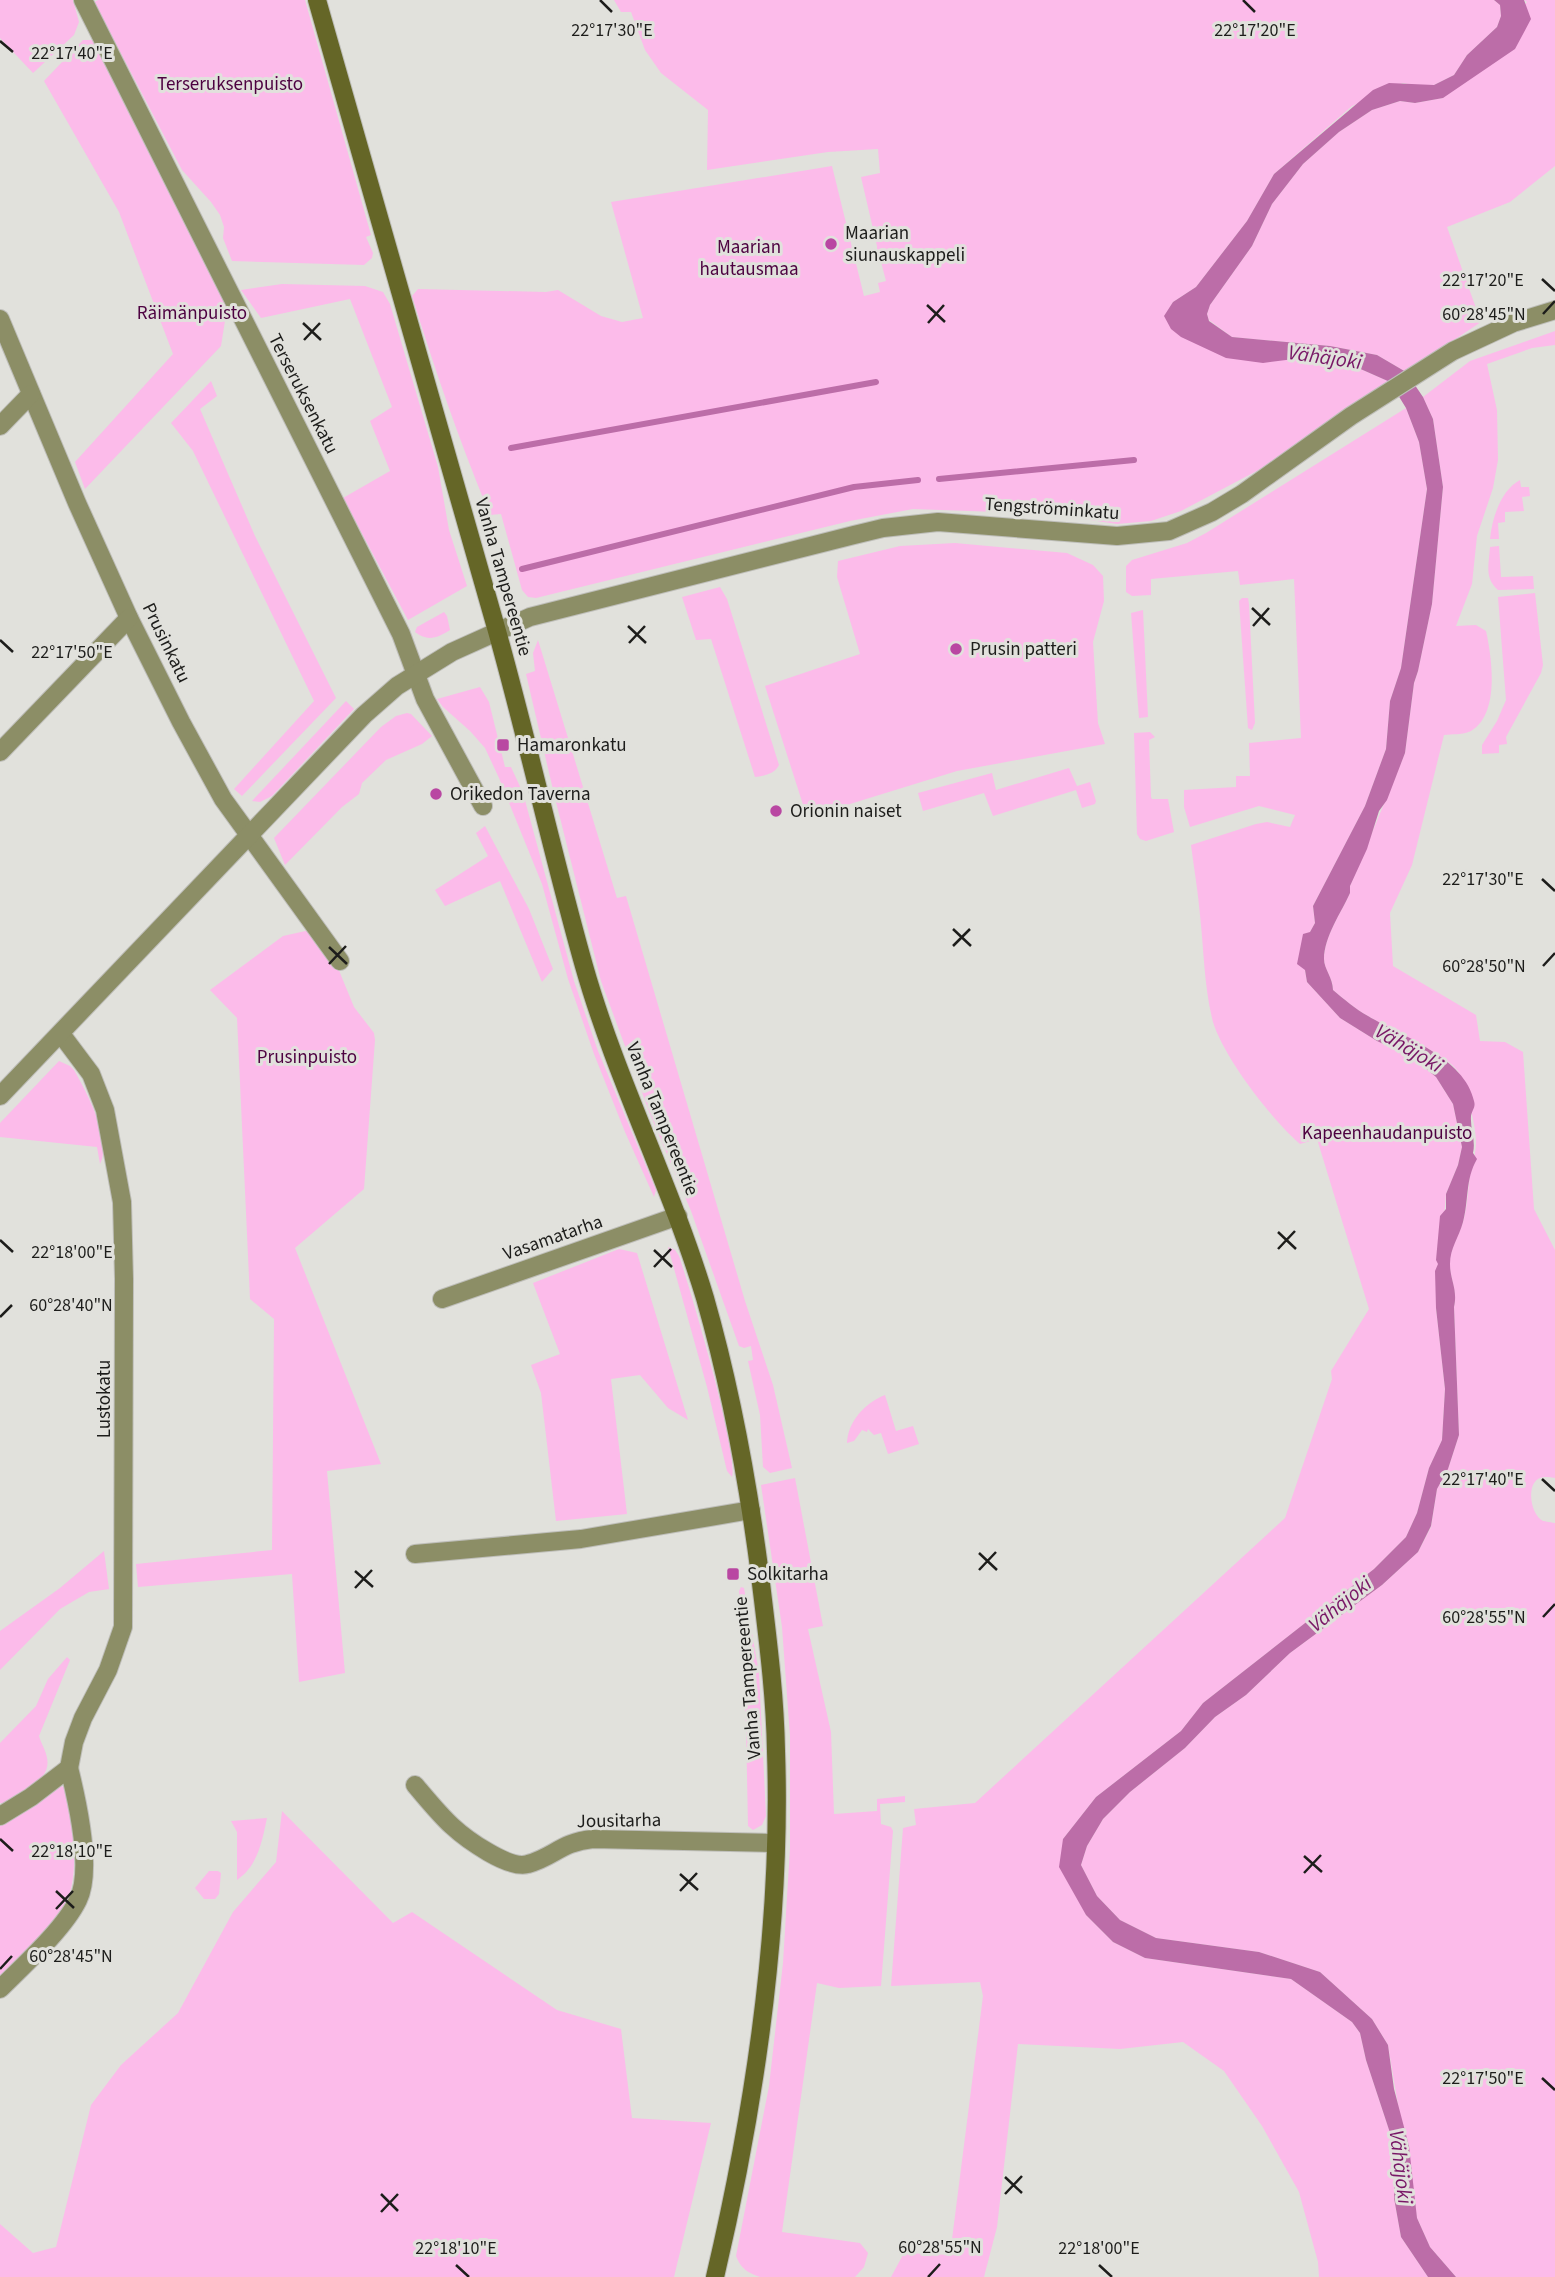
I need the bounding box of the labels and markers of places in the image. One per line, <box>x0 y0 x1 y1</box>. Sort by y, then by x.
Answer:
place label: Maarian siunauskappeli <box>845 220 965 269</box>
marker: Maarian siunauskappeli <box>823 236 839 252</box>
place label: Prusin patteri <box>970 636 1077 663</box>
marker: Prusin patteri <box>948 641 964 657</box>
place label: Hamaronkatu <box>517 732 627 759</box>
marker: Hamaronkatu <box>495 737 511 753</box>
place label: Orikedon Taverna <box>450 781 591 808</box>
marker: Orikedon Taverna <box>428 786 444 802</box>
place label: Orionin naiset <box>790 798 902 825</box>
marker: Orionin naiset <box>768 803 784 819</box>
place label: Solkitarha <box>747 1561 828 1588</box>
marker: Solkitarha <box>725 1566 741 1582</box>

